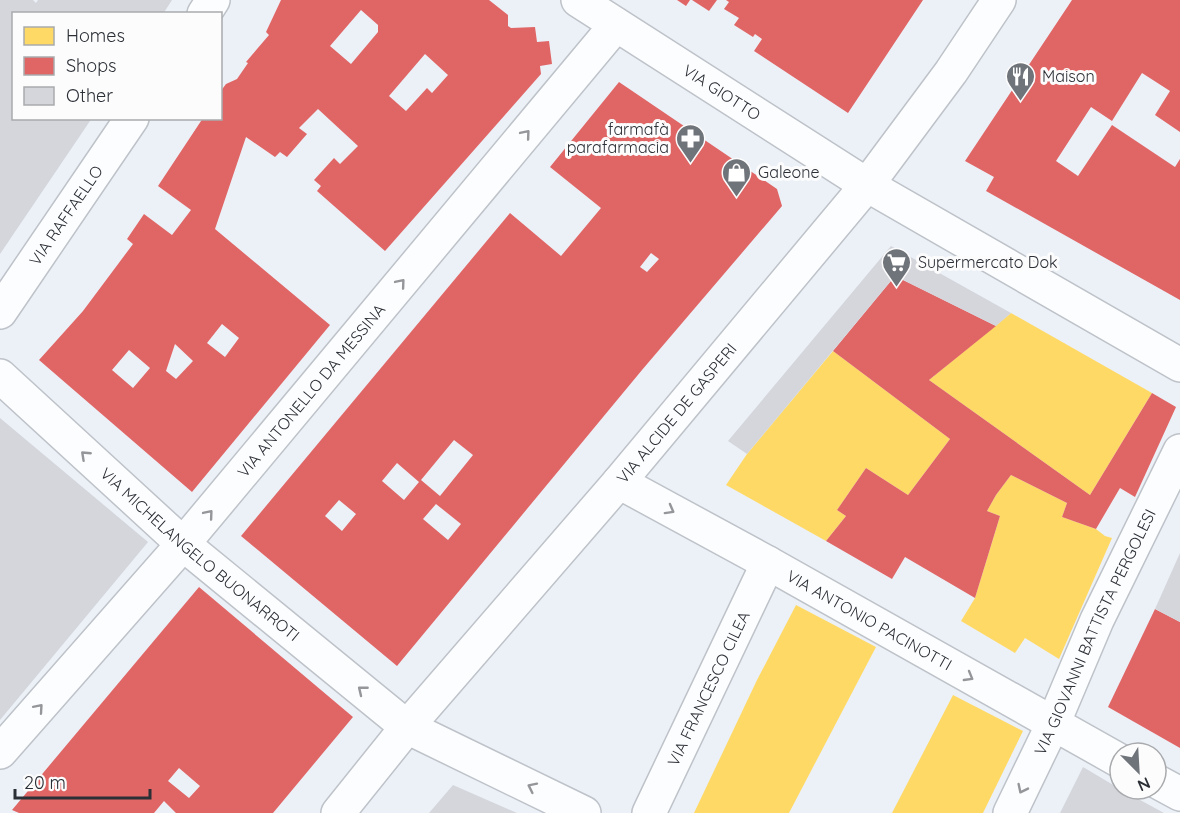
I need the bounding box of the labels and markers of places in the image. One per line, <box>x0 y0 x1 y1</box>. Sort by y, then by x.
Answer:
restaurant icon: Maison <box>1005 60 1037 102</box>
place label: Maison <box>1042 66 1095 86</box>
place label: farmafà parafarmacia <box>567 119 669 157</box>
pharmacy icon: farmafà parafarmacia <box>674 122 706 164</box>
shop icon: Galeone <box>721 156 753 198</box>
place label: Galeone <box>758 162 820 182</box>
supermarket icon: Supermercato Dok <box>881 246 913 288</box>
place label: Supermercato Dok <box>918 252 1058 272</box>

